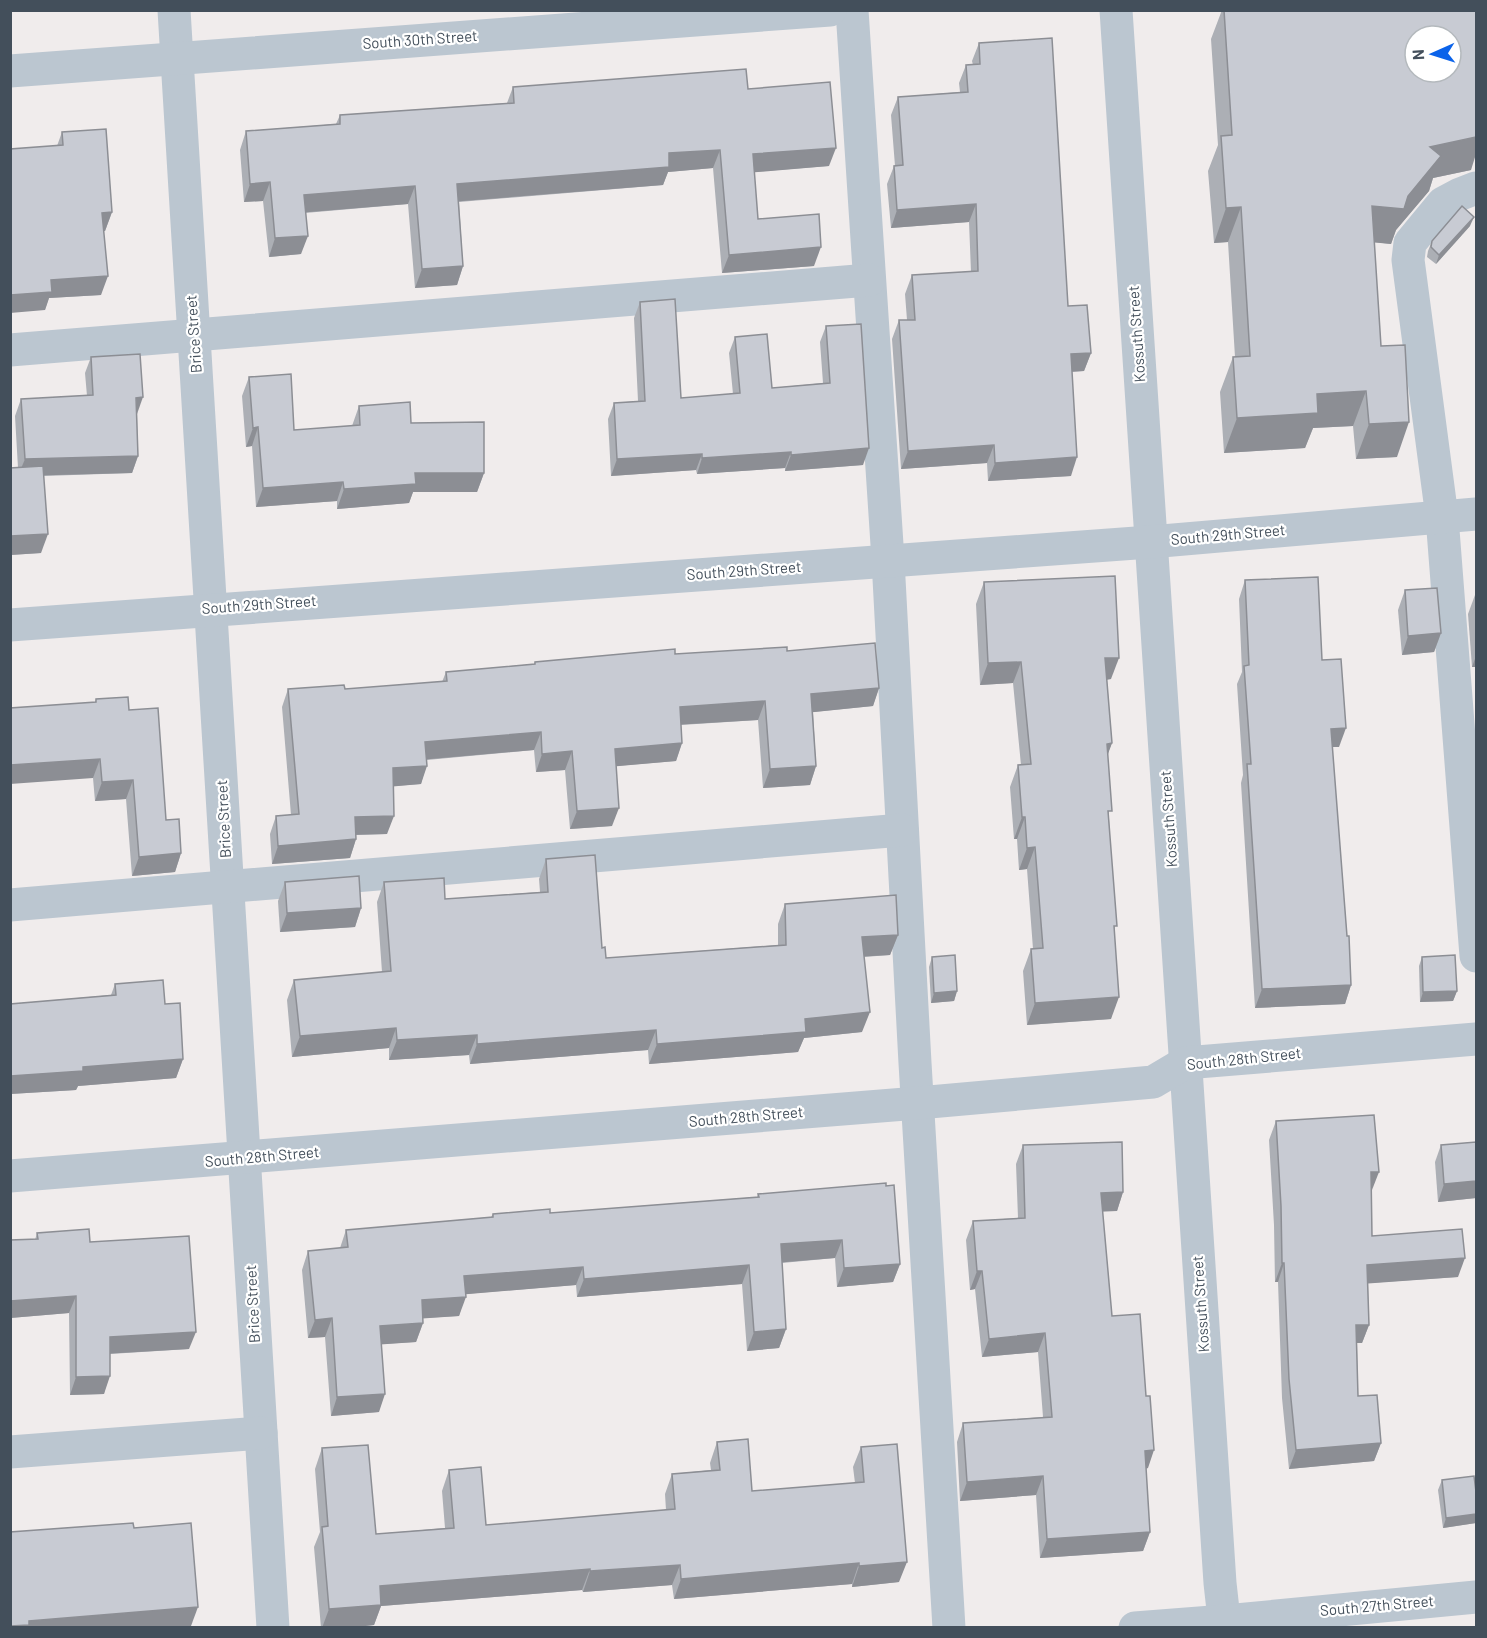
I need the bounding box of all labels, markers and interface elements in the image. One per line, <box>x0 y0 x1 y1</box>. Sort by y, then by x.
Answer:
north arrow <box>1403 24 1463 84</box>
street label: South 30th Street <box>362 26 478 52</box>
text: N <box>1408 49 1427 61</box>
street label: Kossuth Street <box>1124 285 1148 383</box>
street label: Brice Street <box>181 294 205 374</box>
street label: South 29th Street <box>1170 520 1286 548</box>
street label: South 29th Street <box>686 557 802 583</box>
street label: South 29th Street <box>201 591 317 617</box>
street label: Kossuth Street <box>1156 770 1180 868</box>
street label: Brice Street <box>212 779 234 859</box>
street label: South 28th Street <box>1186 1043 1302 1073</box>
street label: South 28th Street <box>688 1102 804 1130</box>
street label: South 28th Street <box>204 1142 320 1170</box>
street label: Kossuth Street <box>1188 1255 1212 1353</box>
street label: Brice Street <box>241 1264 263 1344</box>
street label: South 27th Street <box>1319 1591 1435 1619</box>

